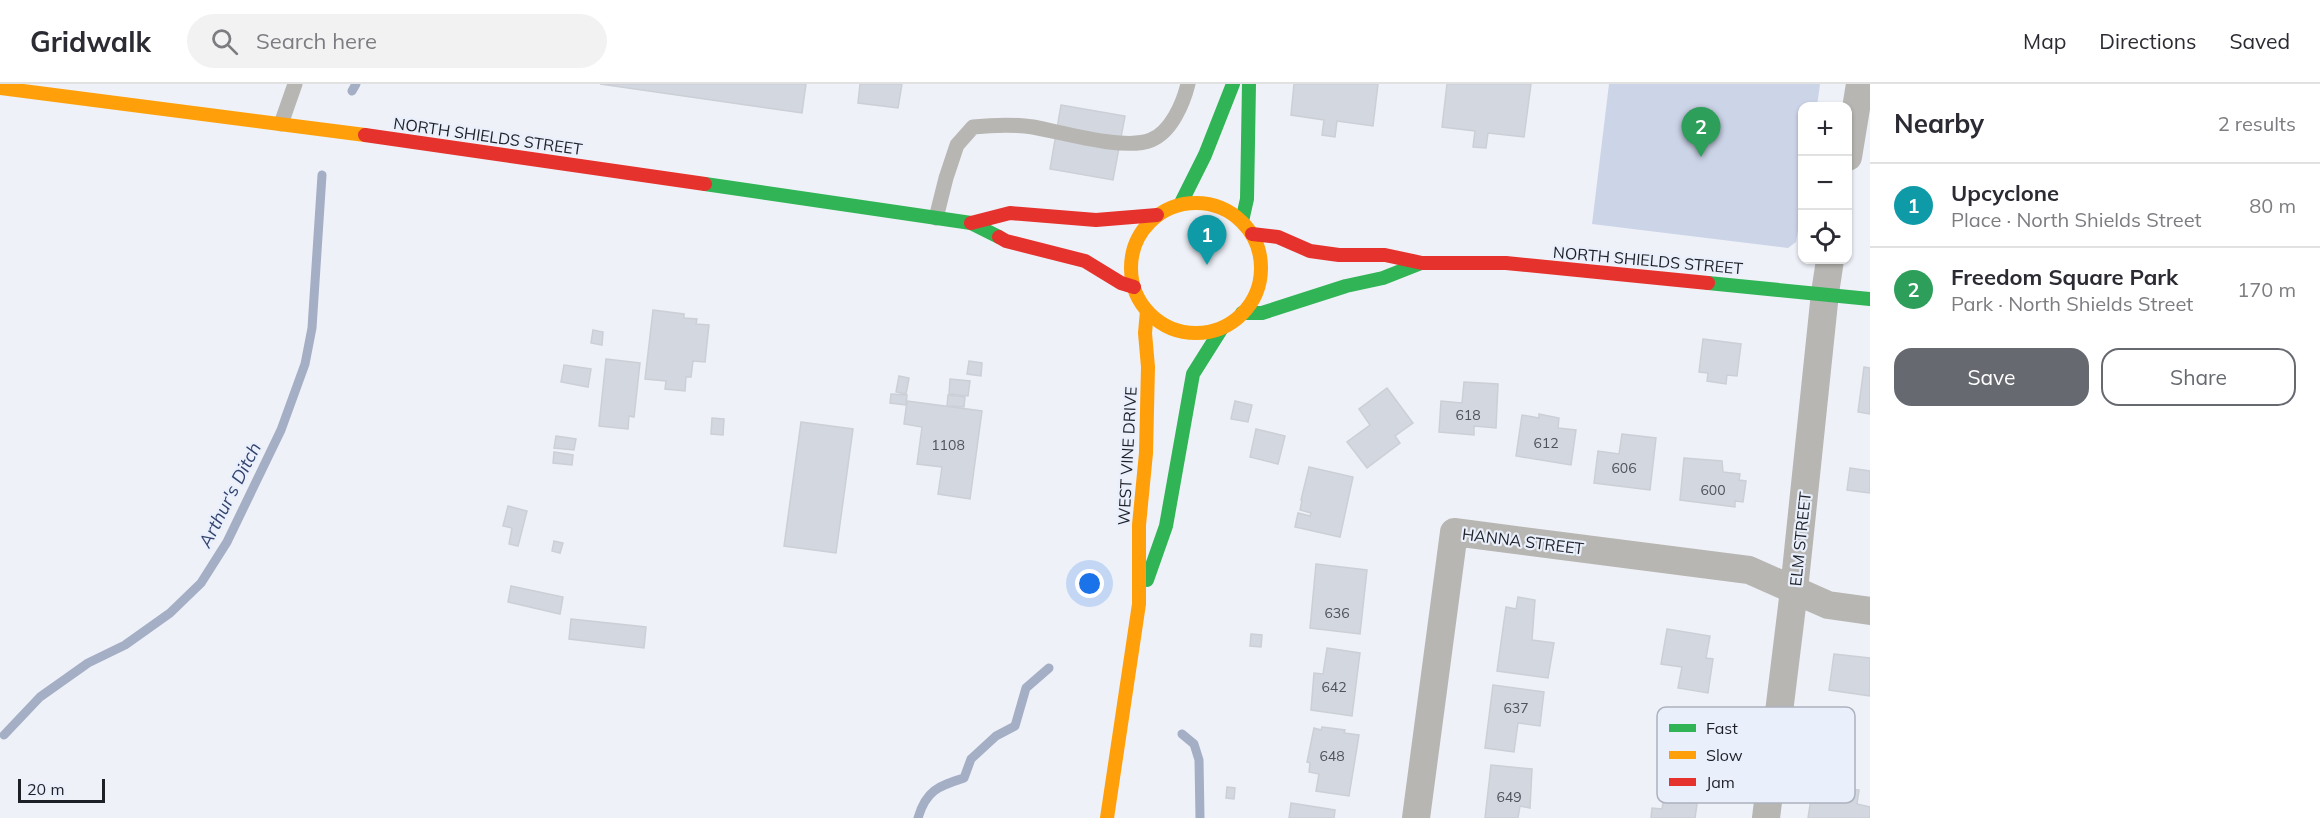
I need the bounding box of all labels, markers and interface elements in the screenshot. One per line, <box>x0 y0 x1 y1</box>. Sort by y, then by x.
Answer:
search box <box>187 14 607 68</box>
text: Gridwalk <box>30 24 151 59</box>
icon: search <box>208 25 241 58</box>
text: Search here <box>256 27 377 55</box>
text: Map <box>2023 28 2066 54</box>
text: Directions <box>2099 28 2196 54</box>
text: Saved <box>2229 28 2290 54</box>
map controls <box>1798 102 1852 264</box>
button: + <box>1798 102 1852 156</box>
pin: 2 <box>1682 107 1720 157</box>
text: Nearby <box>1894 107 1984 140</box>
text: 2 results <box>2218 111 2296 136</box>
street label: NORTH SHIELDS STREET <box>392 113 584 159</box>
button: − <box>1798 156 1852 210</box>
text: Upcyclone <box>1951 179 2059 207</box>
text: 1 <box>1908 193 1920 218</box>
text: 80 m <box>2249 193 2296 218</box>
text: Place · North Shields Street <box>1951 207 2202 232</box>
button: locate <box>1798 210 1852 264</box>
pin: 1 <box>1188 216 1226 265</box>
street label: NORTH SHIELDS STREET <box>1552 242 1744 278</box>
text: Freedom Square Park <box>1951 263 2178 291</box>
text: 2 <box>1908 277 1920 302</box>
text: 170 m <box>2237 277 2296 302</box>
text: Park · North Shields Street <box>1951 291 2193 316</box>
button: Save <box>1894 348 2089 406</box>
button: Share <box>2101 348 2296 406</box>
street label: WEST VINE DRIVE <box>1113 386 1141 526</box>
house number: 618 <box>1455 406 1481 424</box>
house number: 612 <box>1533 434 1559 452</box>
house number: 1108 <box>931 436 965 454</box>
water label: Arthur's Ditch <box>193 438 266 552</box>
house number: 606 <box>1611 459 1637 477</box>
house number: 600 <box>1700 481 1726 499</box>
street label: ELM STREET <box>1785 491 1815 587</box>
street label: HANNA STREET <box>1461 524 1585 558</box>
your location <box>1075 569 1104 598</box>
house number: 636 <box>1324 604 1350 622</box>
house number: 642 <box>1321 678 1347 696</box>
house number: 637 <box>1503 699 1529 717</box>
legend <box>1657 707 1855 803</box>
text: Fast <box>1706 718 1738 738</box>
text: Slow <box>1706 745 1743 765</box>
house number: 648 <box>1319 747 1345 765</box>
text: Jam <box>1706 772 1735 792</box>
scale bar <box>18 776 105 804</box>
text: 20 m <box>27 779 64 799</box>
house number: 649 <box>1496 788 1522 806</box>

